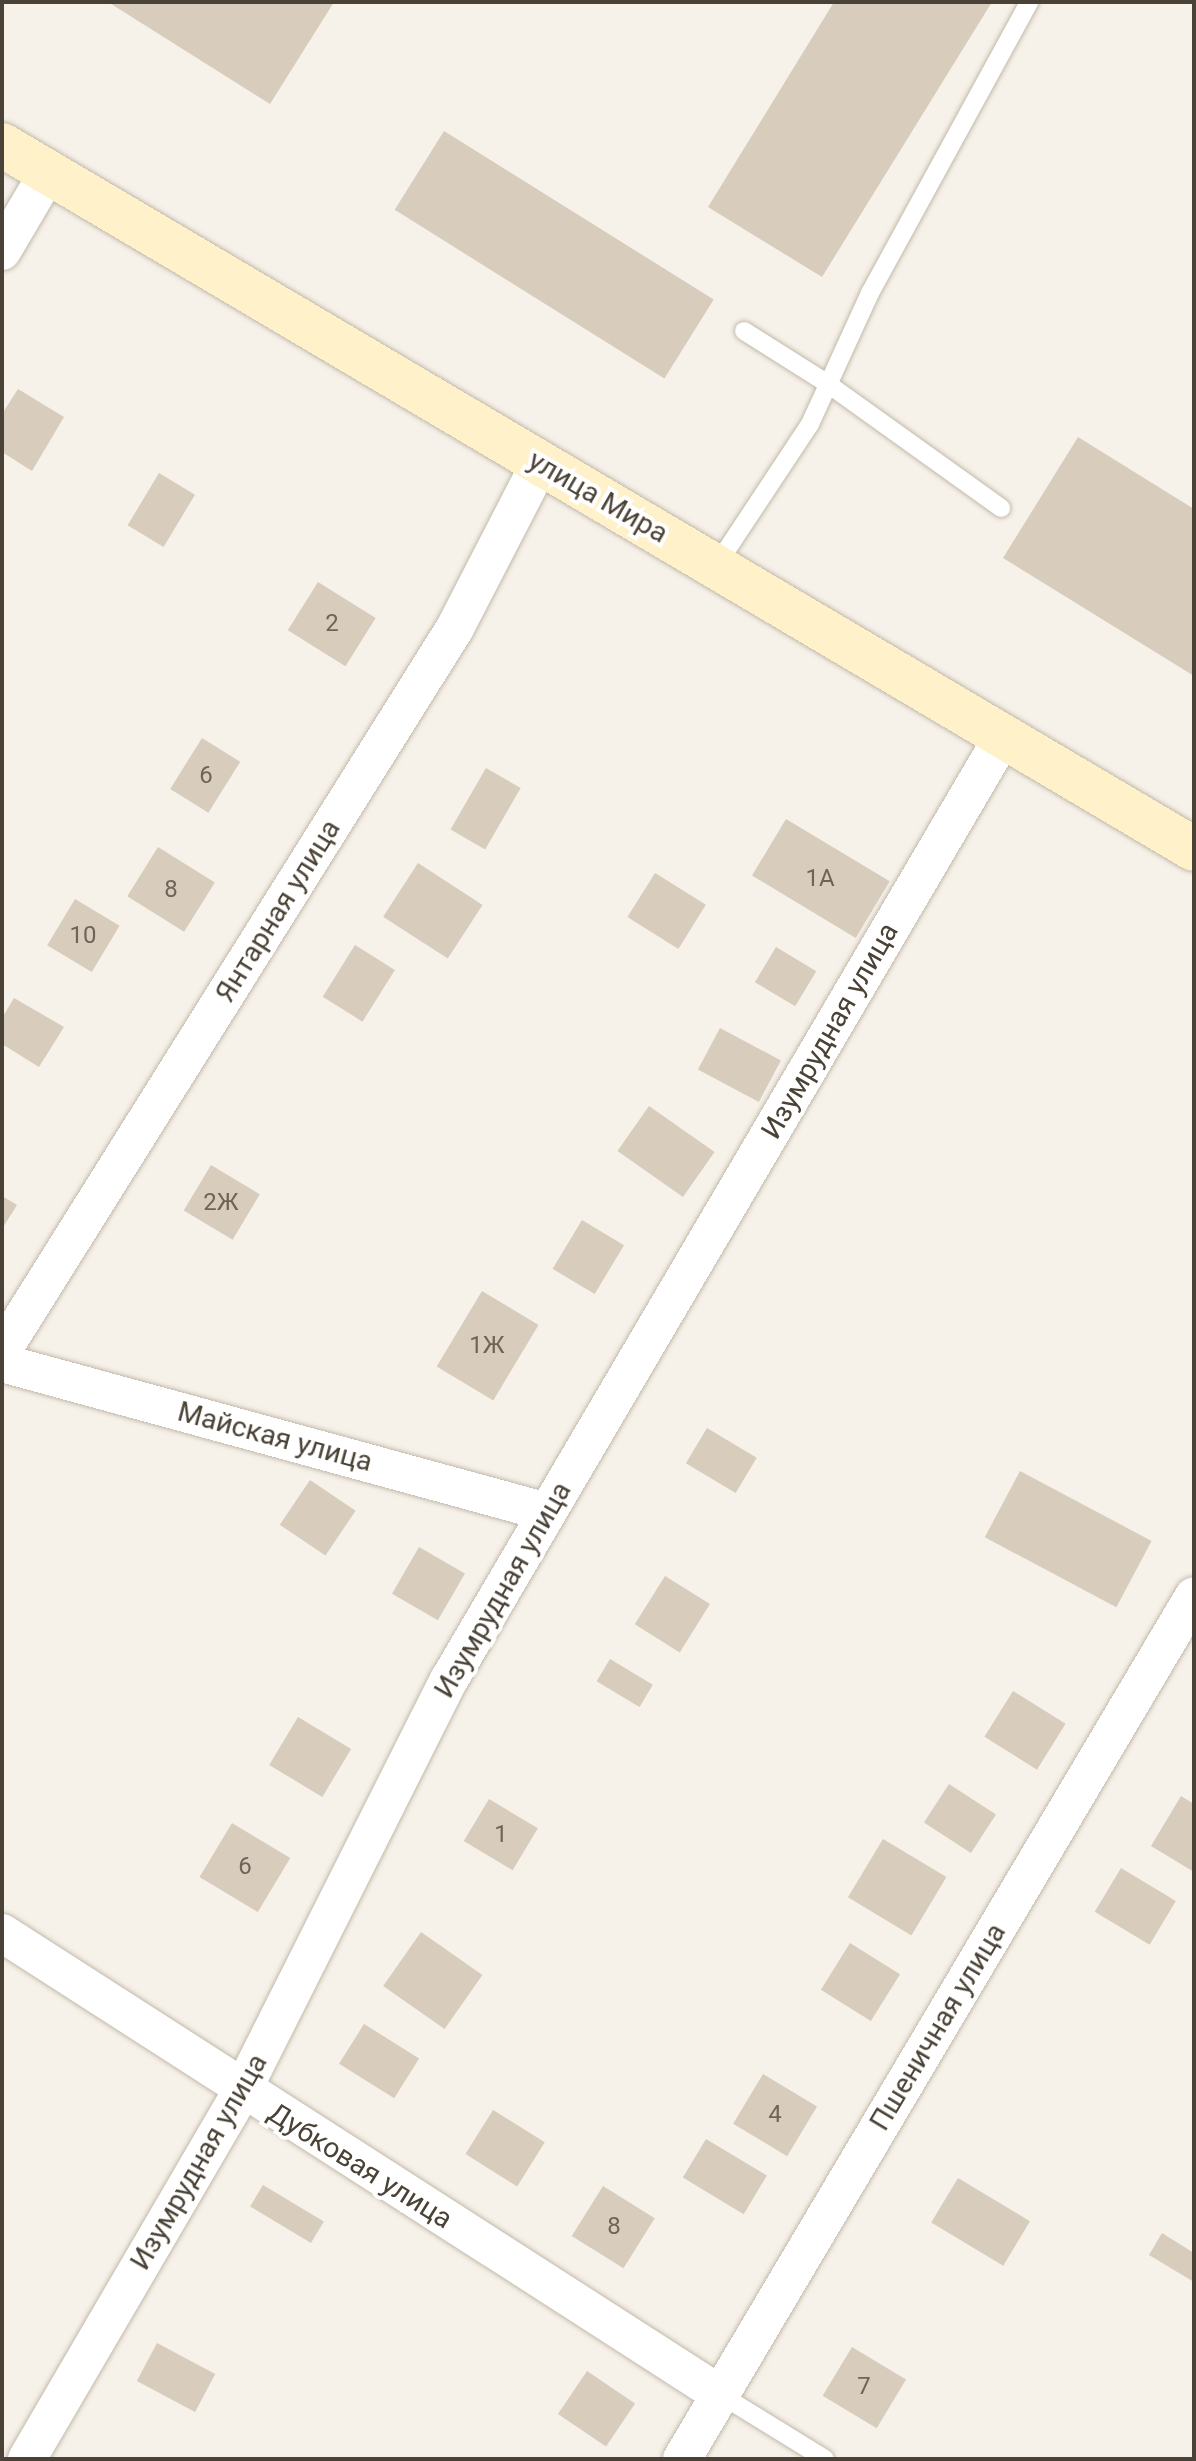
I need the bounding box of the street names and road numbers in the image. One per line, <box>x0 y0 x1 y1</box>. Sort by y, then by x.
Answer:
street label: улица Мира <box>522 444 674 550</box>
street label: Янтарная улица <box>208 814 348 1008</box>
street label: Изумрудная улица <box>755 917 905 1145</box>
street label: Майская улица <box>174 1395 376 1479</box>
street label: Изумрудная улица <box>428 1476 578 1704</box>
street label: Пшеничная улица <box>863 1917 1013 2137</box>
street label: Изумрудная улица <box>124 2048 274 2276</box>
street label: Дубковая улица <box>262 2096 458 2236</box>

